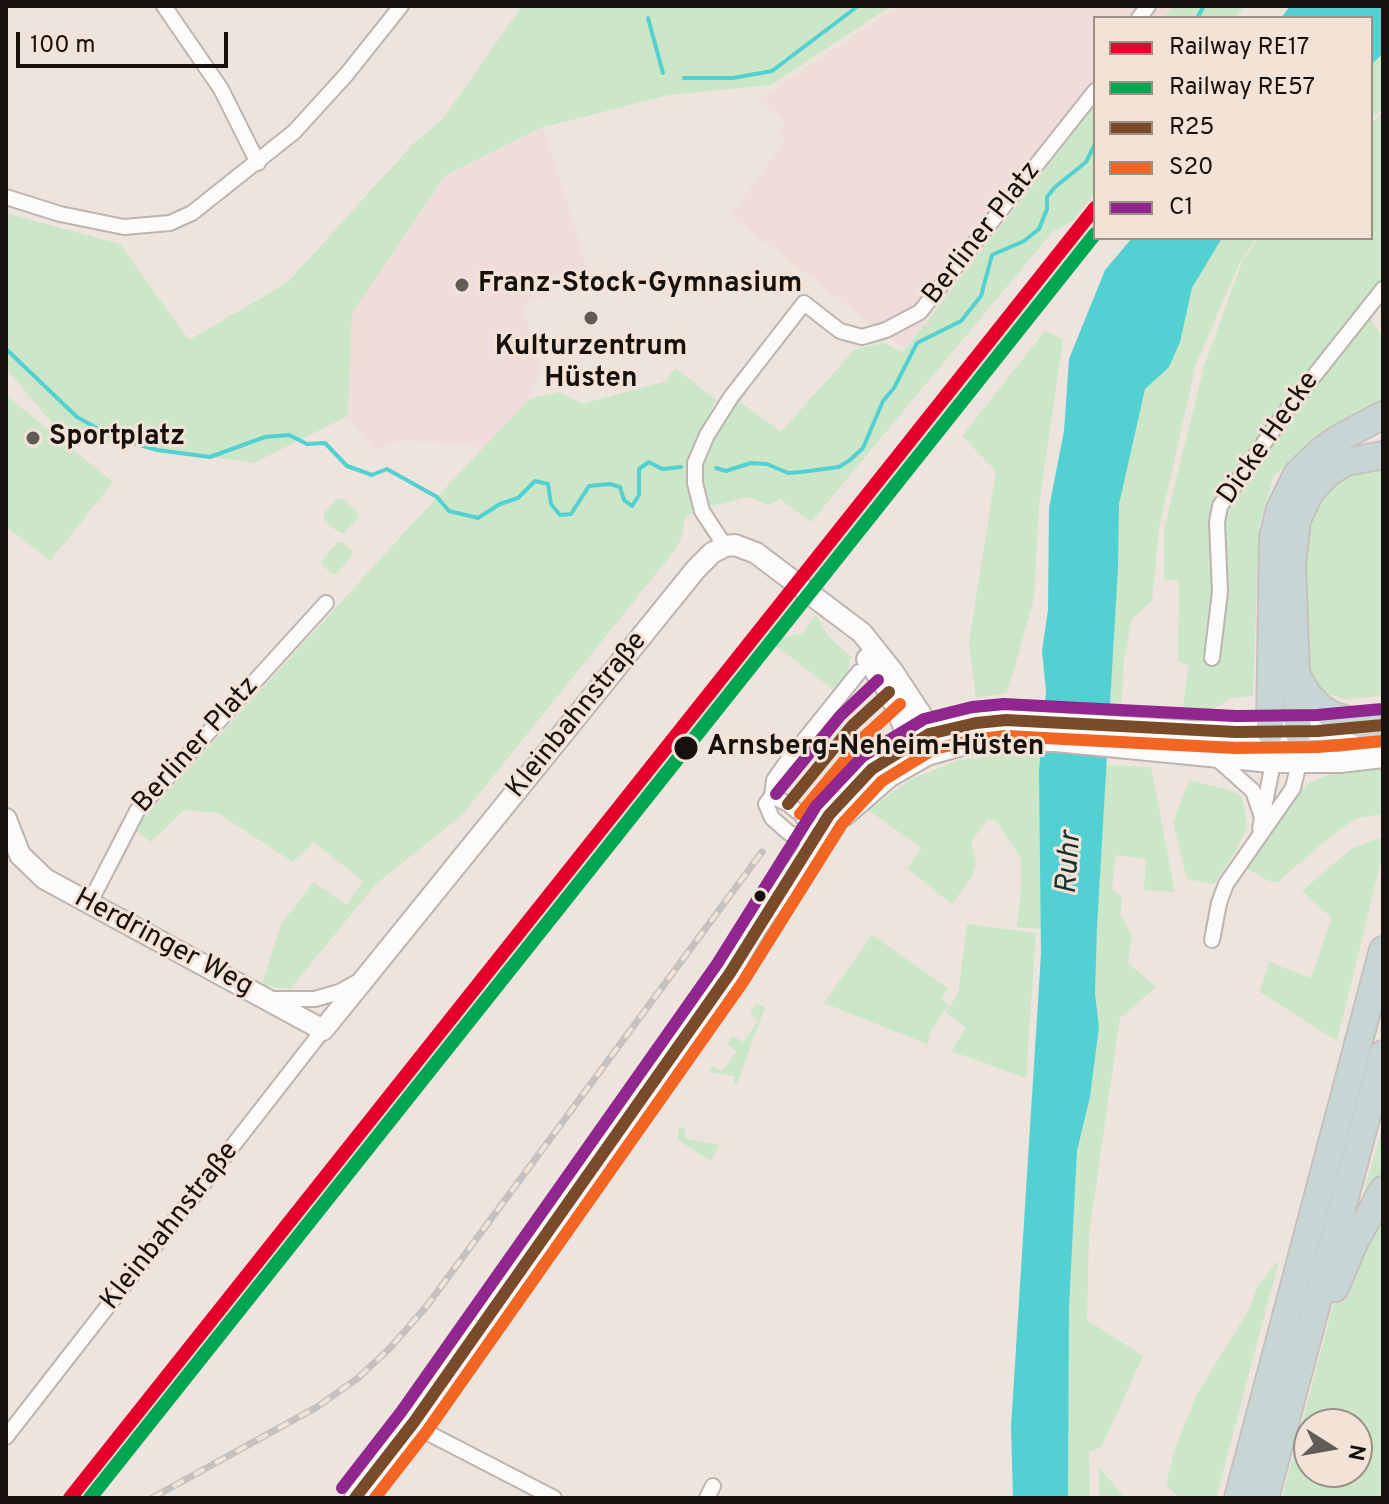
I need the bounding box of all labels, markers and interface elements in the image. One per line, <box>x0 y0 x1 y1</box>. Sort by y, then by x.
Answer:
scale bar <box>20 16 232 66</box>
legend <box>1093 16 1373 240</box>
text: 100 m <box>30 31 96 61</box>
text: Railway RE17 <box>1169 33 1309 63</box>
text: Railway RE57 <box>1169 73 1315 103</box>
text: R25 <box>1169 113 1214 143</box>
text: S20 <box>1169 153 1213 183</box>
street label: Berliner Platz <box>917 156 1049 312</box>
text: C1 <box>1169 193 1193 223</box>
place label: Franz-Stock-Gymnasium <box>478 268 802 302</box>
marker: Franz-Stock-Gymnasium <box>453 276 471 294</box>
marker: Kulturzentrum Hüsten <box>582 309 600 327</box>
place label: Kulturzentrum Hüsten <box>495 331 687 397</box>
street label: Dicke Hecke <box>1212 366 1328 512</box>
place label: Sportplatz <box>49 421 185 455</box>
marker: Sportplatz <box>24 429 42 447</box>
street label: Kleinbahnstraße <box>501 626 655 806</box>
street label: Berliner Platz <box>127 671 267 821</box>
place label: Arnsberg-Neheim-Hüsten <box>707 731 1044 765</box>
marker: Arnsberg-Neheim-Hüsten <box>672 734 700 762</box>
water label: Ruhr <box>1051 830 1091 896</box>
street label: Herdringer Weg <box>68 883 258 1005</box>
unlabelled marker <box>752 888 768 904</box>
street label: Kleinbahnstraße <box>95 1136 247 1318</box>
north arrow <box>1293 1408 1373 1488</box>
text: N <box>1340 1442 1370 1463</box>

